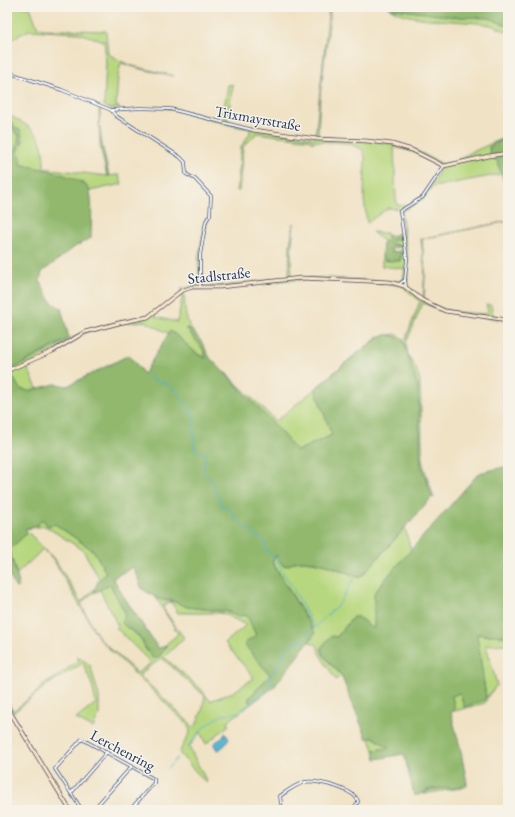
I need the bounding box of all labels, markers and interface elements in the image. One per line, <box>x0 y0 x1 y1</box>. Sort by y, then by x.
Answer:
street label: Trixmayrstraße <box>214 101 303 135</box>
street label: Stadlstraße <box>187 262 251 288</box>
street label: Lerchenring <box>87 725 159 775</box>

